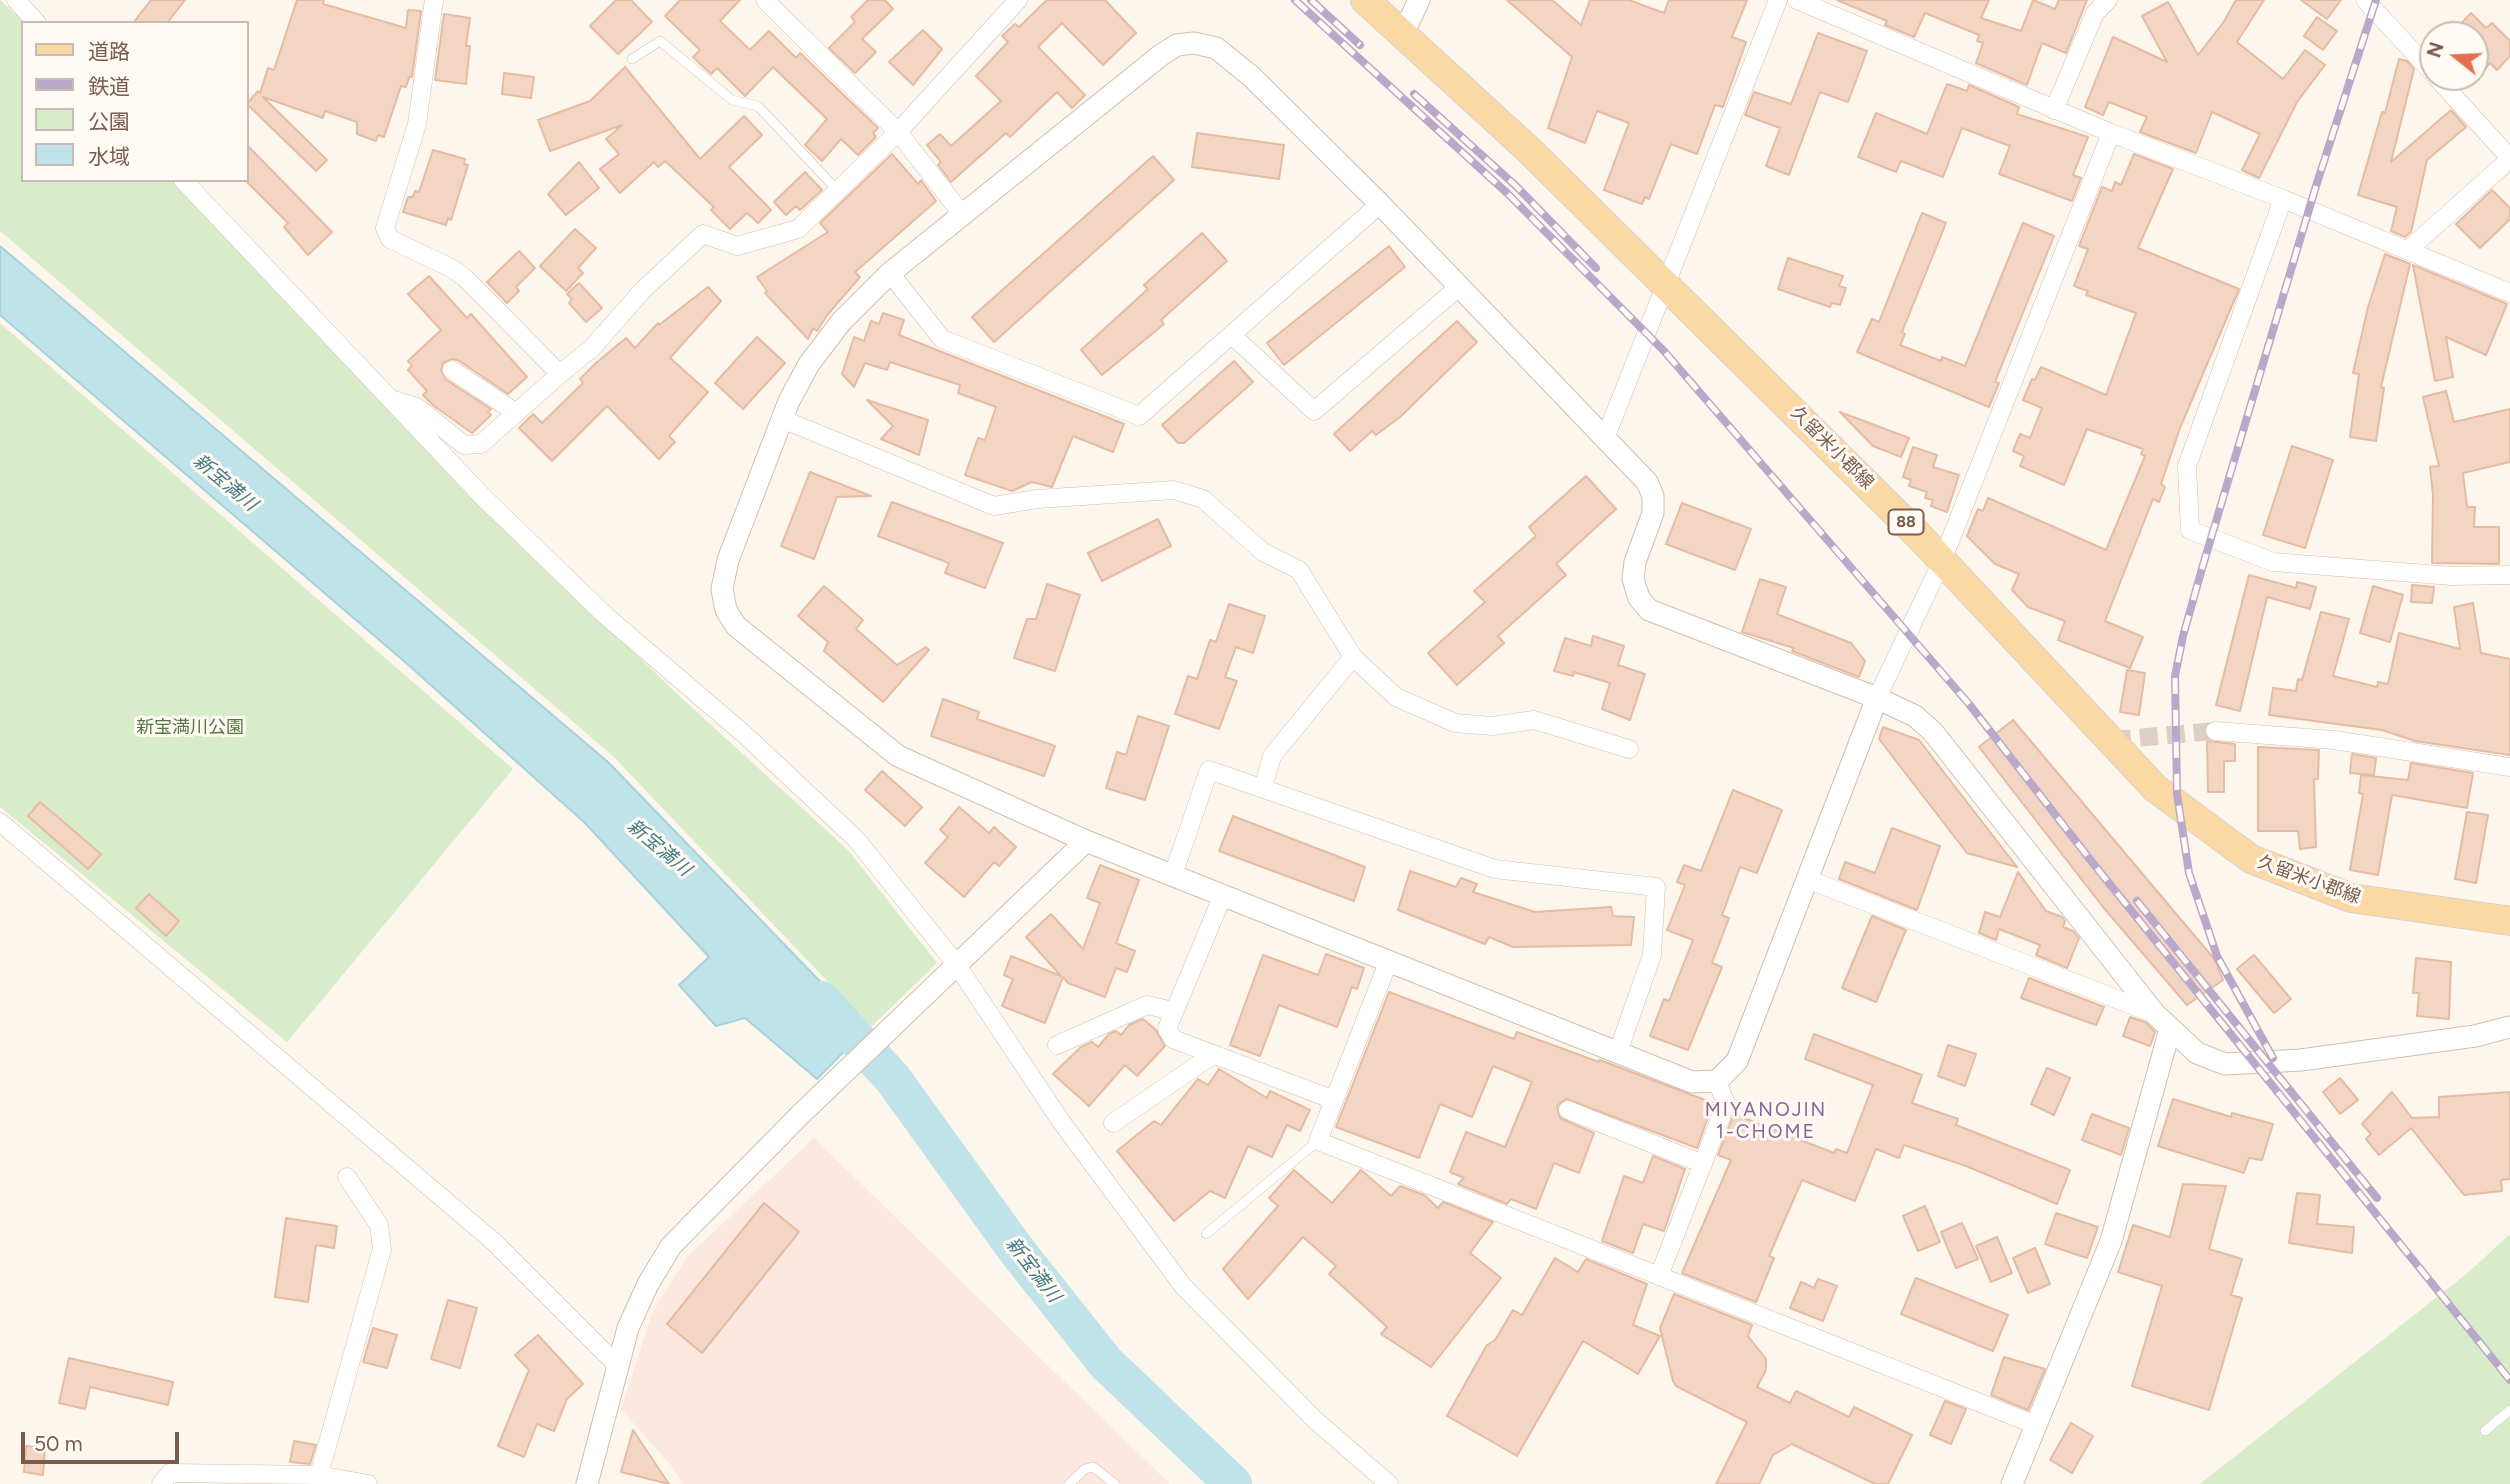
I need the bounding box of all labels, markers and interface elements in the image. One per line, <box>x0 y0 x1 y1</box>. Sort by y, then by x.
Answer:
legend <box>21 21 248 182</box>
north arrow <box>2419 21 2489 91</box>
text: 道路 <box>88 39 130 64</box>
text: N <box>2422 39 2449 61</box>
text: 鉄道 <box>88 74 130 99</box>
text: 公園 <box>88 109 130 134</box>
text: 水域 <box>88 144 130 169</box>
street label: 久留米小郡線 <box>1786 402 1878 494</box>
water label: 新宝満川 <box>189 450 261 516</box>
road number: 88 <box>1888 509 1924 534</box>
park label: 新宝満川公園 <box>136 717 244 739</box>
water label: 新宝満川 <box>623 815 695 881</box>
street label: 久留米小郡線 <box>2255 851 2363 909</box>
district label: MIYANOJIN 1-CHOME <box>1706 1099 1826 1143</box>
water label: 新宝満川 <box>1001 1233 1065 1307</box>
scale bar <box>24 1418 182 1462</box>
text: 50 m <box>34 1431 83 1456</box>

